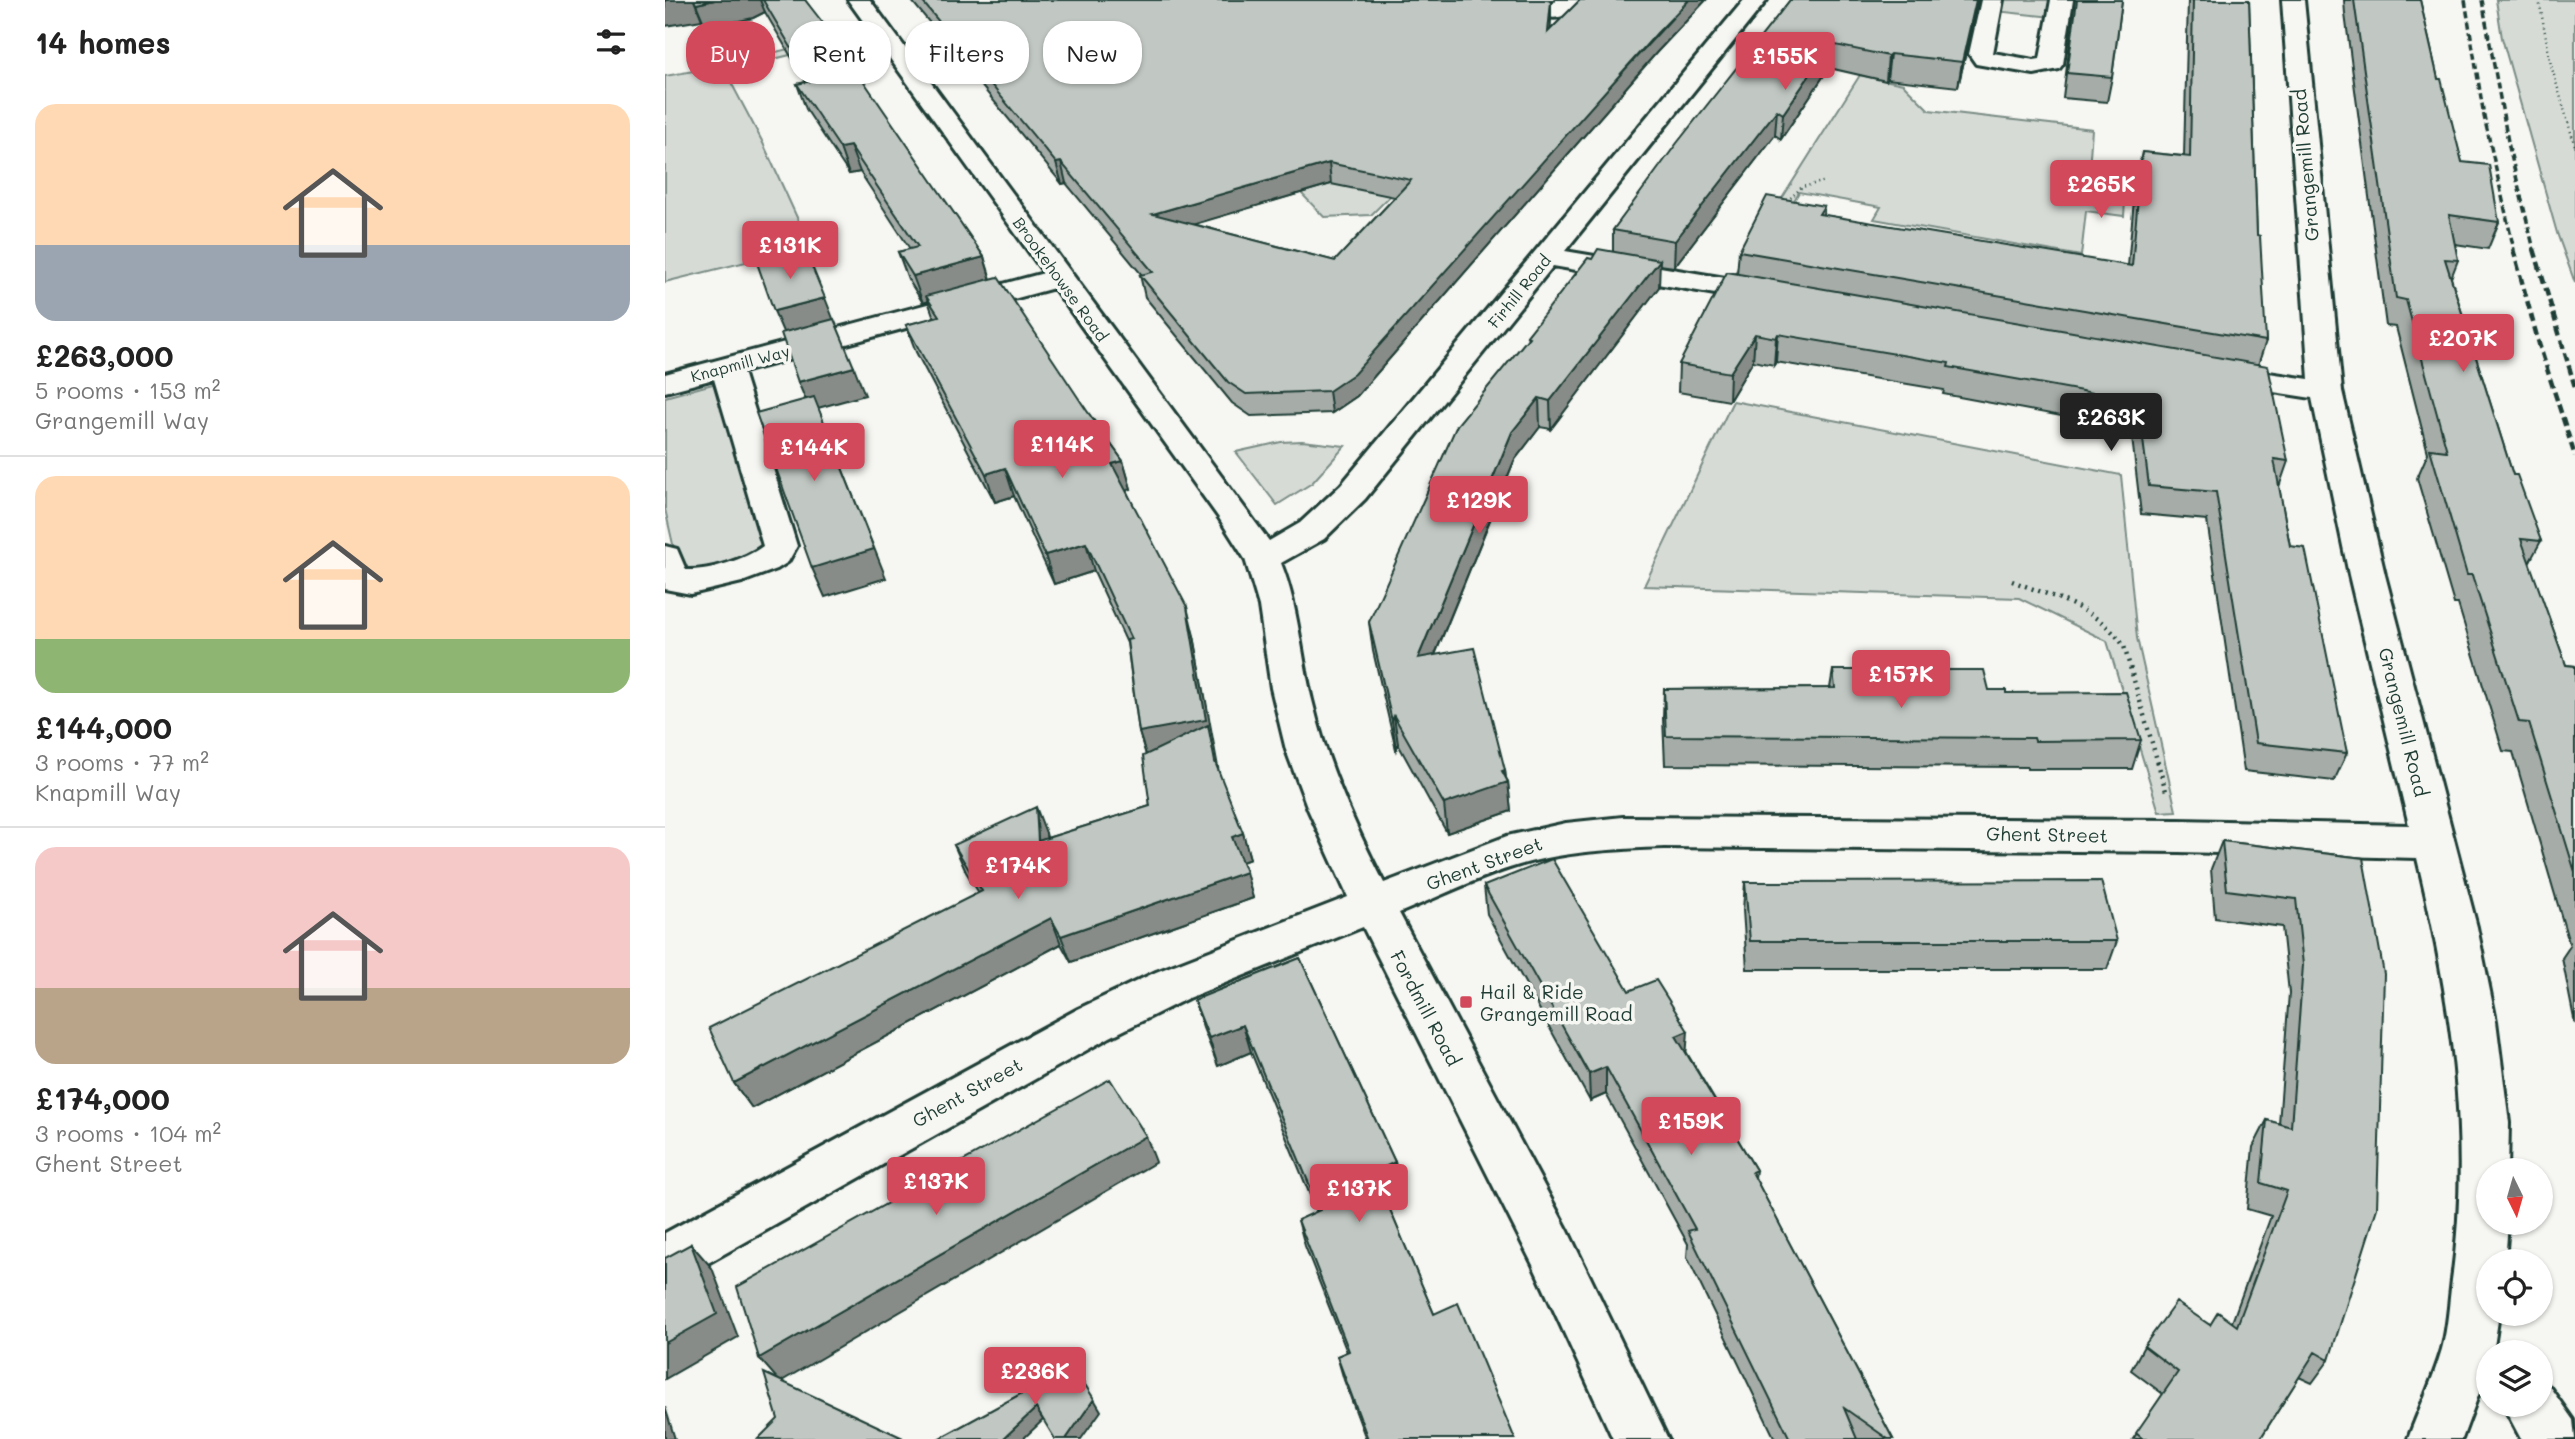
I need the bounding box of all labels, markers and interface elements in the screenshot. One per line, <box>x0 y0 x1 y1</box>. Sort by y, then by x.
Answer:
chip: Buy <box>686 21 775 84</box>
chip: Rent <box>789 21 891 84</box>
chip: Filters <box>905 21 1029 84</box>
chip: New <box>1043 21 1142 84</box>
text: 14 homes <box>35 22 171 62</box>
icon: filters <box>592 23 630 61</box>
pin: £155K <box>1736 32 1834 92</box>
text: £155K <box>1752 40 1818 70</box>
street label: Grangemill Road <box>2286 88 2324 242</box>
icon: home <box>270 150 396 276</box>
pin: £265K <box>2052 160 2150 220</box>
text: £265K <box>2066 168 2136 198</box>
street label: Brookehowse Road <box>1009 213 1113 345</box>
pin: £131K <box>741 222 839 281</box>
text: £131K <box>758 229 822 259</box>
street label: Firhill Road <box>1483 250 1555 332</box>
pin: £207K <box>2414 314 2512 374</box>
text: £207K <box>2428 322 2498 352</box>
text: £263,000 <box>35 335 174 375</box>
street label: Knapmill Way <box>688 340 792 386</box>
text: 5 rooms · 153 m² <box>35 375 220 405</box>
pin: £263K <box>2062 393 2160 453</box>
text: £263K <box>2076 401 2146 431</box>
text: Grangemill Way <box>35 405 209 435</box>
pin: £114K <box>1013 420 1111 480</box>
pin: £144K <box>765 424 863 483</box>
text: £114K <box>1030 428 1094 458</box>
text: £144K <box>780 431 848 461</box>
pin: £129K <box>1430 476 1528 536</box>
text: £129K <box>1446 484 1512 514</box>
icon: home <box>270 522 396 648</box>
street label: Grangemill Road <box>2373 645 2435 799</box>
pin: £157K <box>1852 650 1950 710</box>
text: £157K <box>1868 658 1934 688</box>
text: £144,000 <box>35 707 172 747</box>
text: 3 rooms · 77 m² <box>35 747 209 777</box>
text: Knapmill Way <box>35 777 181 807</box>
street label: Ghent Street <box>1986 820 2108 848</box>
street label: Ghent Street <box>1422 830 1546 896</box>
pin: £174K <box>969 842 1067 901</box>
text: £174K <box>984 849 1052 879</box>
icon: home <box>270 893 396 1019</box>
street label: Fordmill Road <box>1385 946 1467 1070</box>
place label: Hail & Ride Grangemill Road <box>1480 979 1633 1026</box>
marker: Hail & Ride Grangemill Road <box>1458 994 1474 1010</box>
street label: Ghent Street <box>908 1051 1026 1133</box>
text: £174,000 <box>35 1078 170 1118</box>
pin: £159K <box>1642 1098 1740 1157</box>
text: £159K <box>1658 1105 1724 1135</box>
text: 3 rooms · 104 m² <box>35 1118 221 1148</box>
text: Ghent Street <box>35 1148 183 1178</box>
pin: £137K <box>887 1158 985 1217</box>
north arrow <box>2476 1158 2553 1236</box>
map controls <box>2476 1158 2553 1417</box>
pin: £137K <box>1310 1164 1408 1224</box>
text: £137K <box>903 1165 969 1195</box>
text: £137K <box>1326 1172 1392 1202</box>
button: locate <box>2476 1249 2553 1326</box>
button: layers <box>2476 1340 2553 1417</box>
pin: £236K <box>986 1348 1084 1407</box>
text: £236K <box>1000 1355 1070 1385</box>

